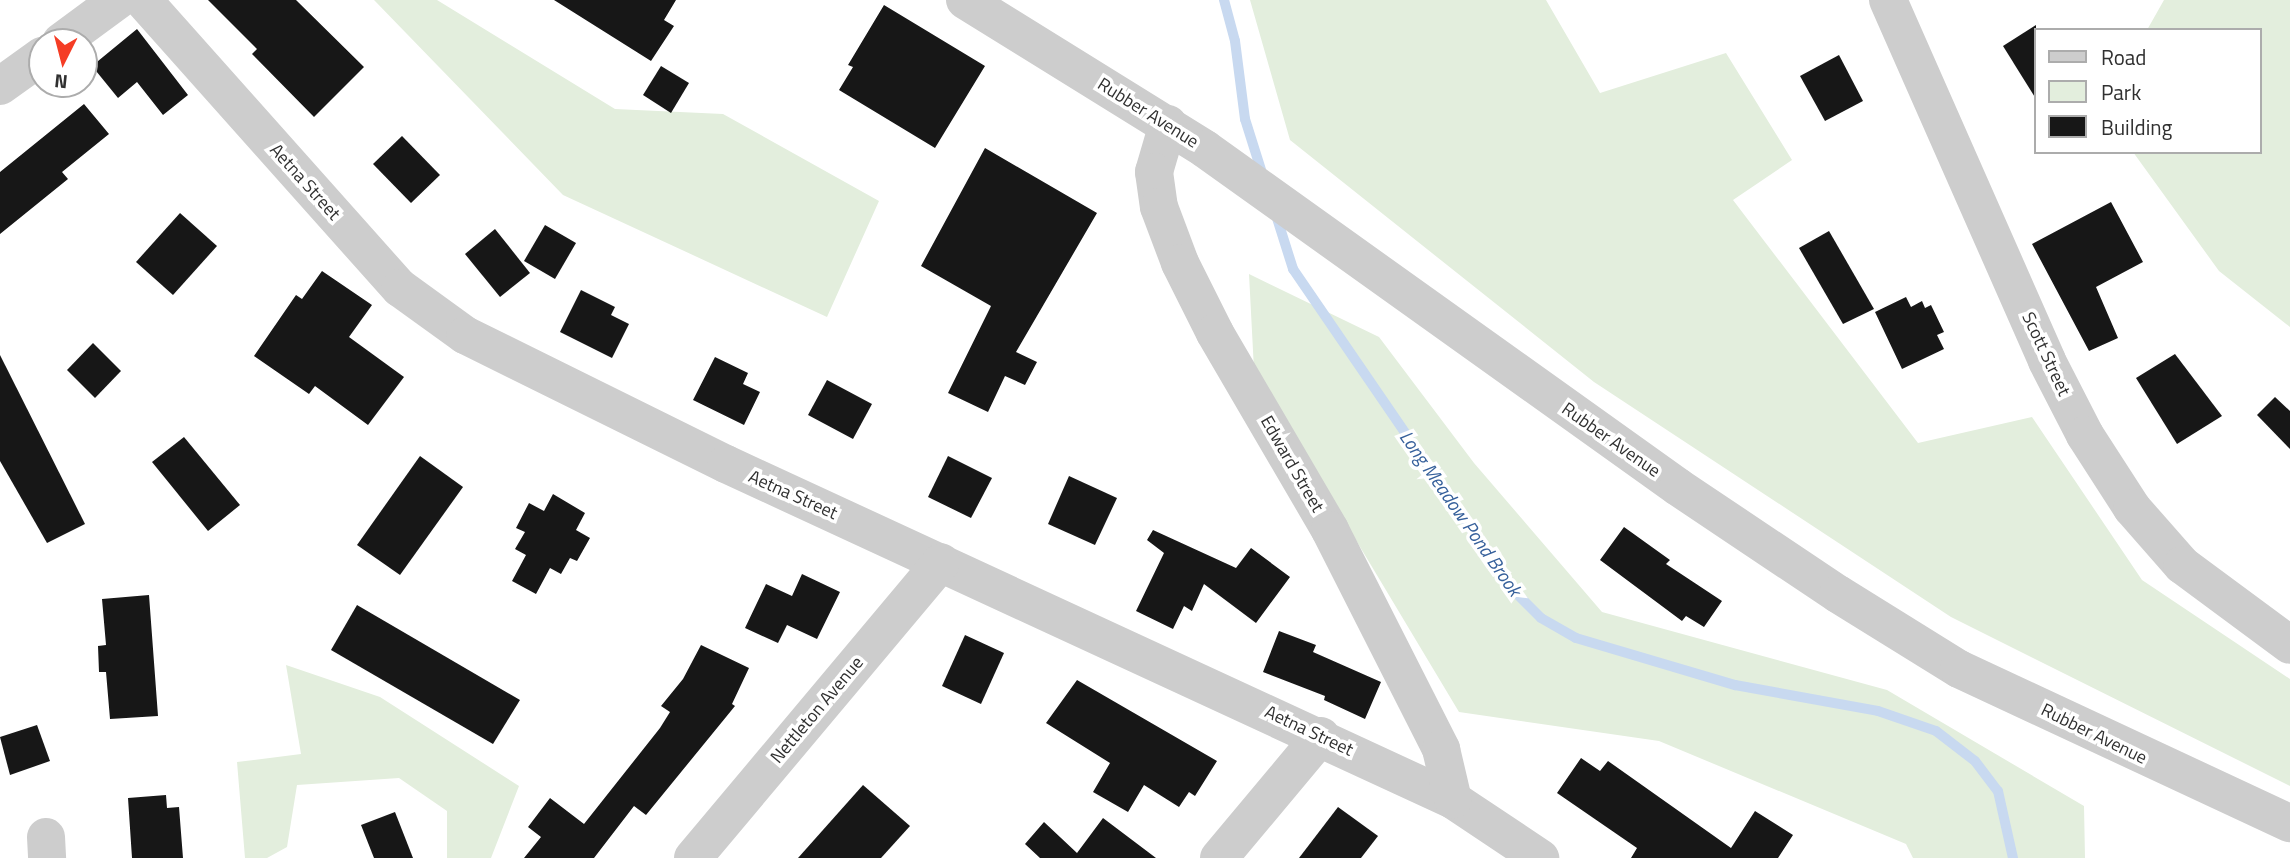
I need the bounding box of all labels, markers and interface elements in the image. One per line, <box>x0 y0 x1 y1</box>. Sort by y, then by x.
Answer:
north arrow <box>28 28 98 98</box>
legend <box>2035 28 2262 154</box>
text: Road <box>2101 41 2146 73</box>
text: N <box>53 67 69 98</box>
street label: Rubber Avenue <box>1093 73 1203 153</box>
text: Park <box>2101 76 2141 108</box>
text: Building <box>2101 111 2172 143</box>
street label: Aetna Street <box>265 139 345 225</box>
street label: Scott Street <box>2017 309 2075 399</box>
street label: Rubber Avenue <box>1558 398 1664 482</box>
street label: Edward Street <box>1256 412 1328 516</box>
water label: Long Meadow Pond Brook <box>1395 426 1527 600</box>
street label: Aetna Street <box>745 466 841 524</box>
street label: Nettleton Avenue <box>766 652 868 768</box>
street label: Rubber Avenue <box>2038 699 2150 769</box>
street label: Aetna Street <box>1261 701 1357 761</box>

